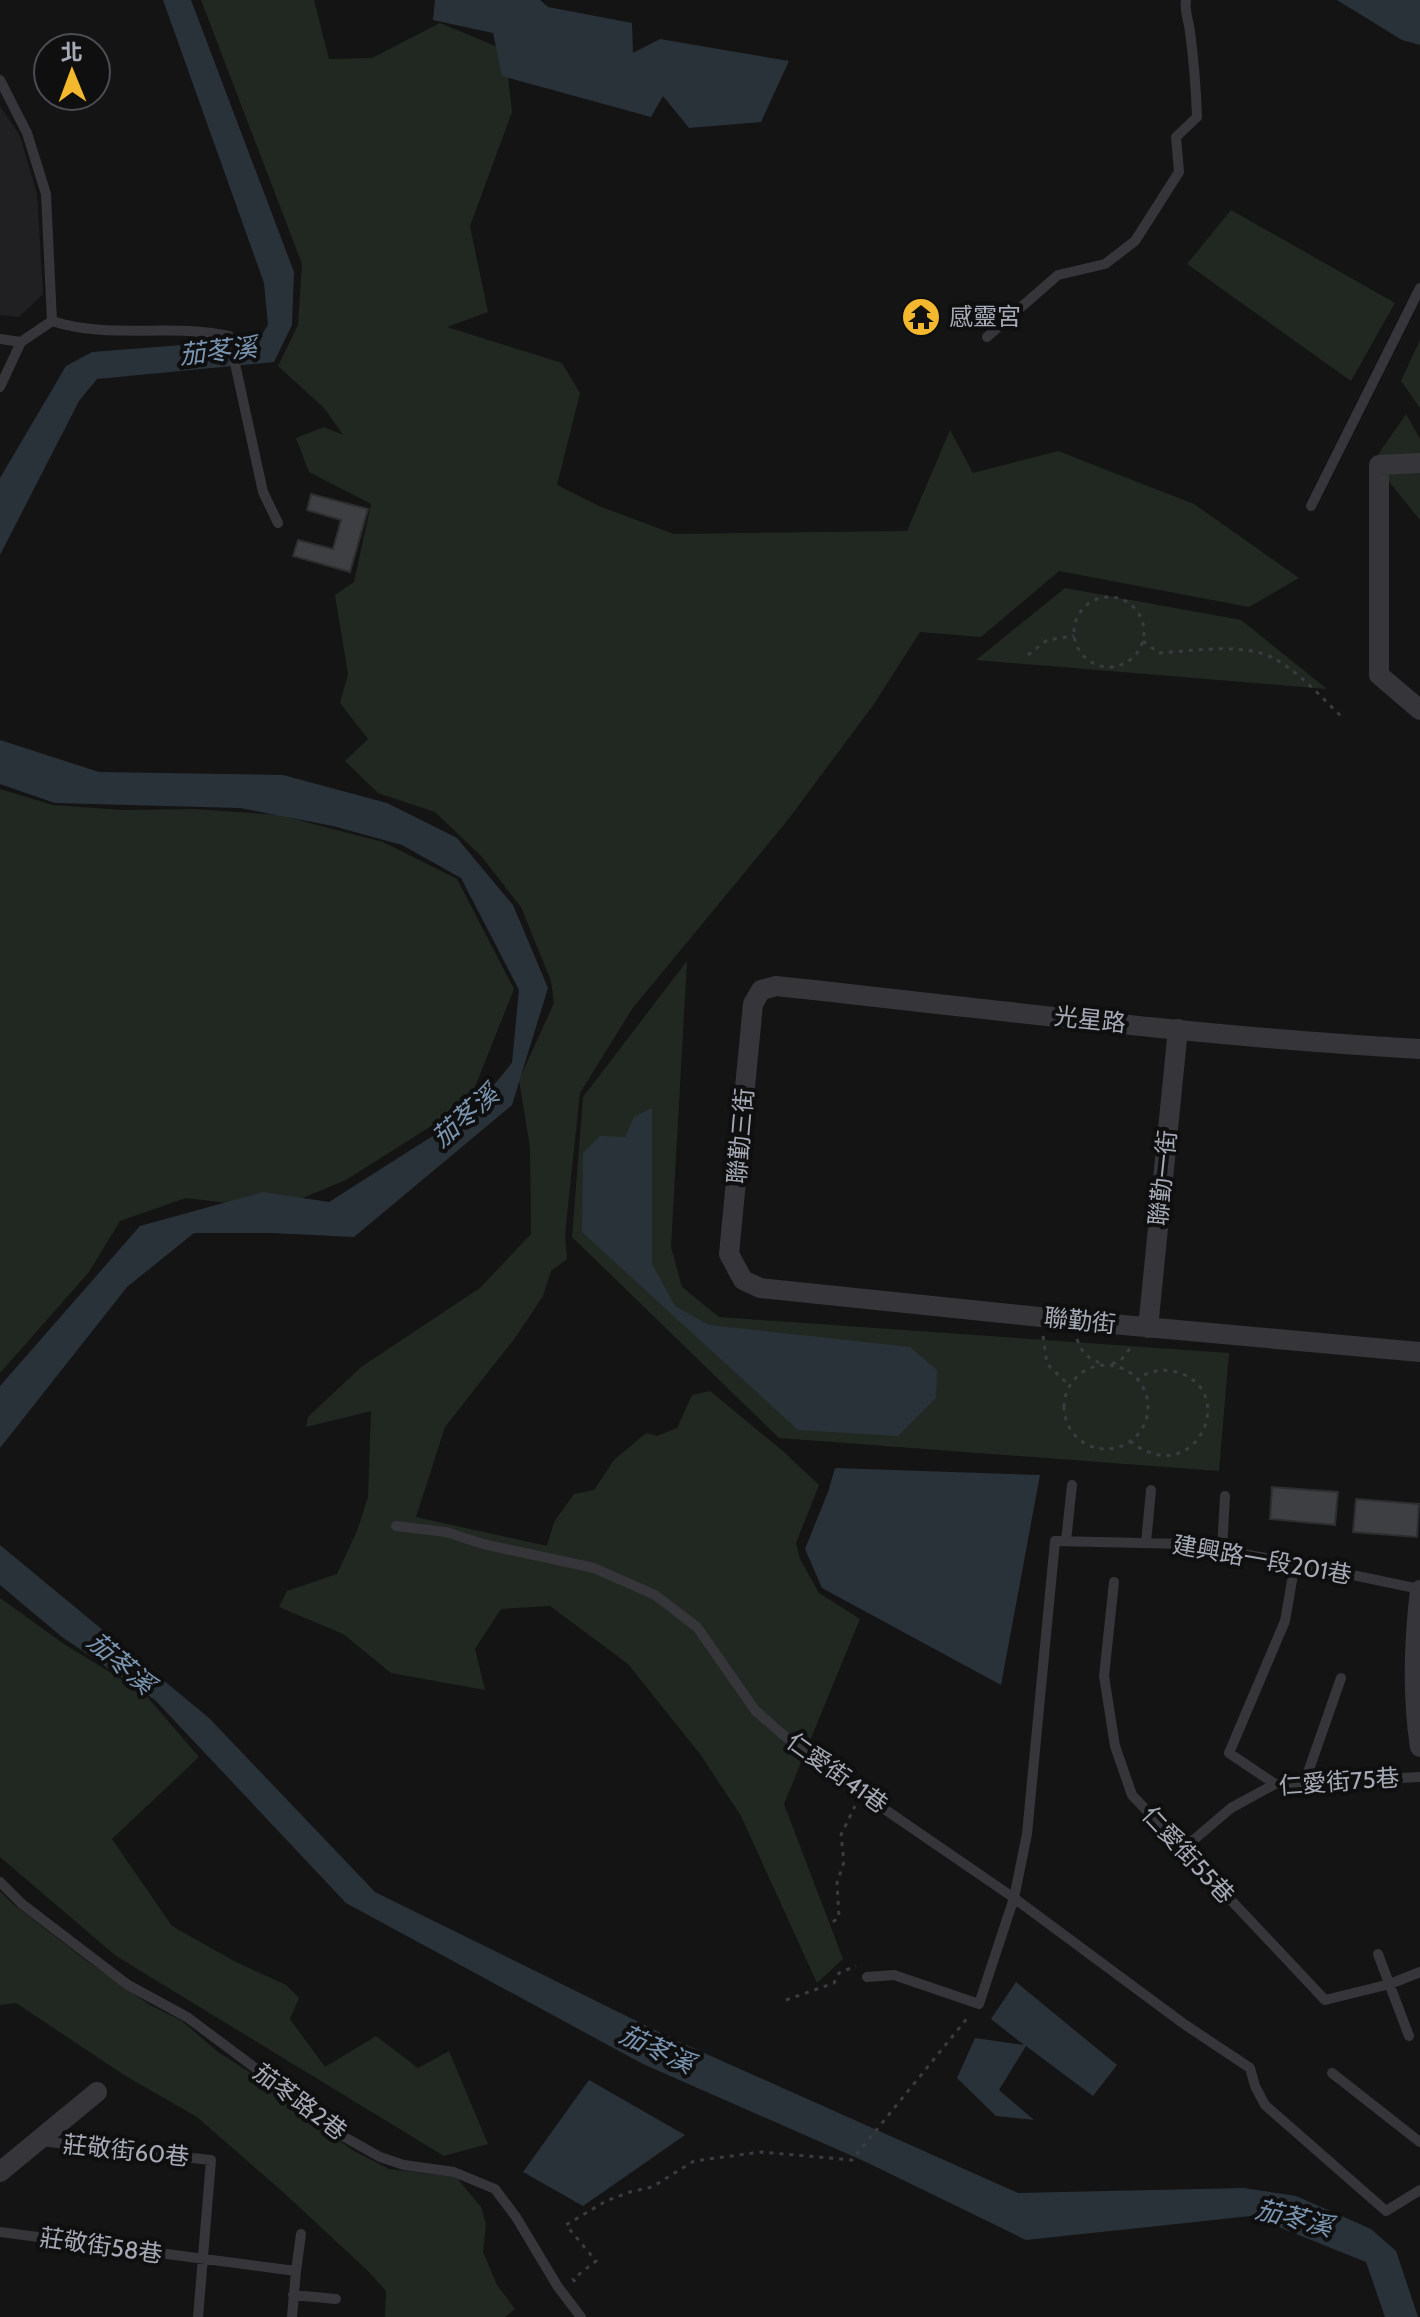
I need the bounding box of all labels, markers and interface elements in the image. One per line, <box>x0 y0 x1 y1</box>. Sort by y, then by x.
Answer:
north arrow <box>32 32 112 112</box>
text: 北 <box>60 39 83 66</box>
temple icon: 感靈宮 <box>900 296 942 338</box>
place label: 感靈宮 <box>949 302 1021 331</box>
water label: 茄苳溪 <box>178 331 262 371</box>
street label: 光星路 <box>1053 1001 1127 1038</box>
water label: 茄苳溪 <box>425 1076 508 1154</box>
street label: 聯勤三街 <box>722 1087 759 1185</box>
street label: 聯勤一街 <box>1143 1129 1182 1227</box>
street label: 聯勤街 <box>1043 1302 1117 1339</box>
street label: 建興路一段201巷 <box>1170 1529 1354 1590</box>
water label: 茄苳溪 <box>81 1625 164 1703</box>
street label: 仁愛街41巷 <box>781 1726 893 1819</box>
street label: 仁愛街75巷 <box>1278 1763 1400 1800</box>
street label: 仁愛街55巷 <box>1136 1800 1241 1909</box>
water label: 茄苳溪 <box>615 2018 703 2082</box>
street label: 茄苳路2巷 <box>248 2057 352 2146</box>
street label: 莊敬街60巷 <box>62 2129 190 2172</box>
water label: 茄苳溪 <box>1252 2193 1340 2244</box>
street label: 莊敬街58巷 <box>38 2223 164 2268</box>

